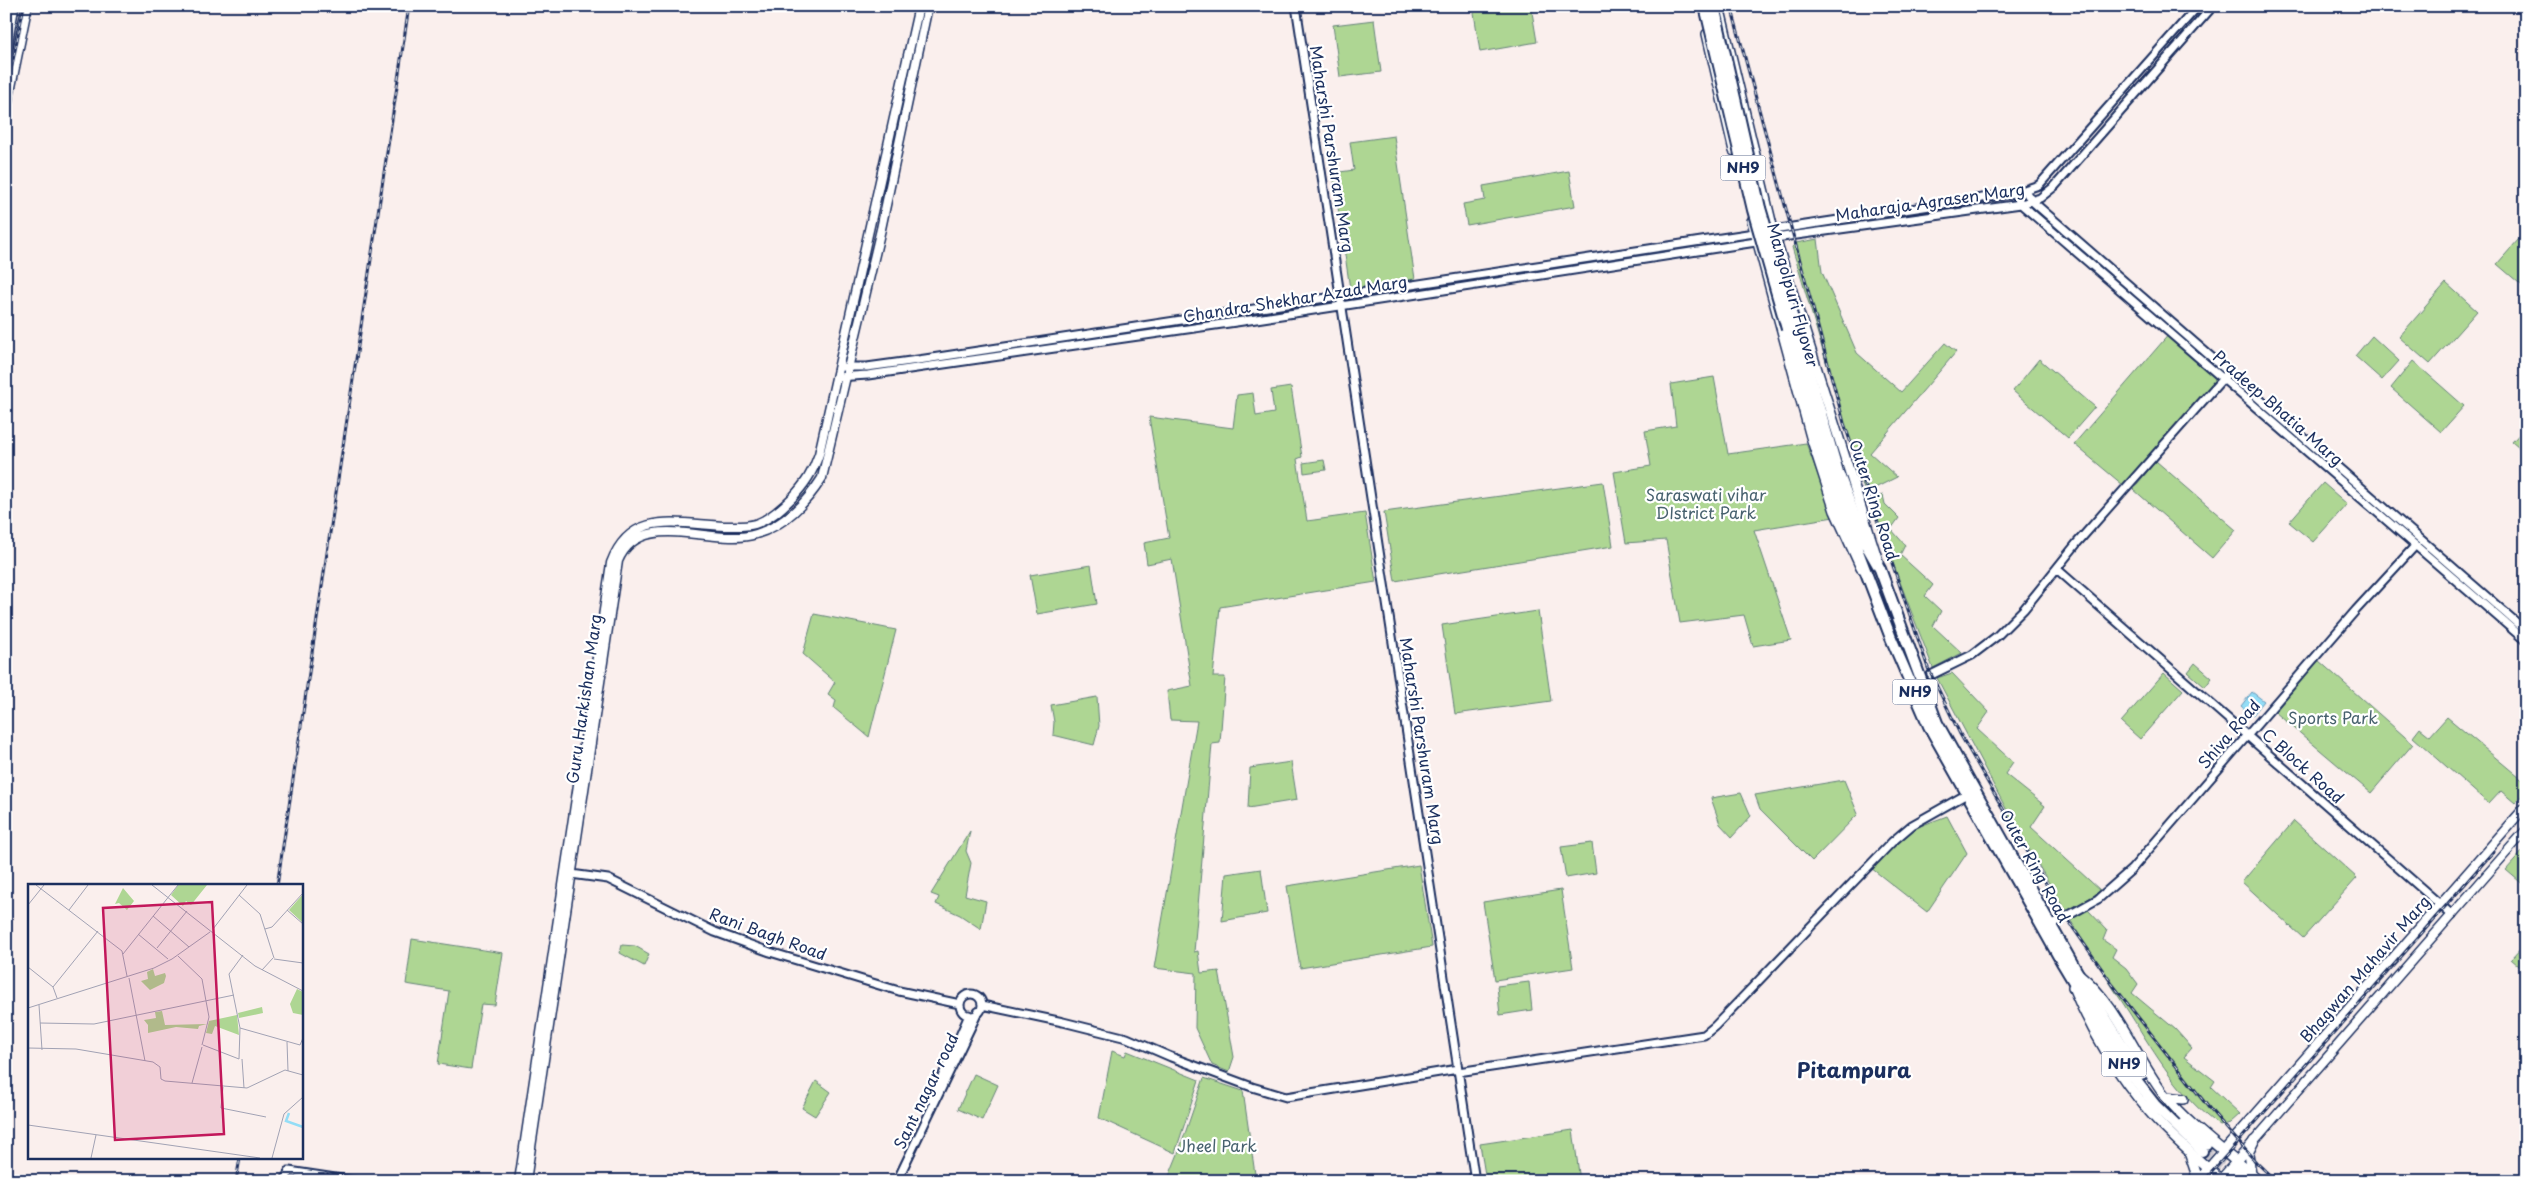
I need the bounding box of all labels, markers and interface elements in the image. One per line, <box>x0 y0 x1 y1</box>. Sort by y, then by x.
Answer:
street label: Maharshi Parshuram Marg <box>1305 44 1361 254</box>
road number: NH9 <box>1720 156 1766 180</box>
street label: Maharaja Agrasen Marg <box>1834 176 2026 226</box>
street label: Mangolpuri Flyover <box>1762 220 1826 370</box>
street label: Chandra Shekhar Azad Marg <box>1181 268 1409 328</box>
street label: Pradeep Bhatia Marg <box>2208 344 2349 470</box>
street label: Outer Ring Road <box>1844 436 1906 563</box>
park label: Saraswati vihar DIstrict Park <box>1646 482 1767 524</box>
street label: Guru Harkishan Marg <box>559 613 607 785</box>
street label: Maharshi Parshuram Marg <box>1395 636 1451 846</box>
road number: NH9 <box>1892 680 1938 704</box>
street label: Shiva Road <box>2191 693 2265 773</box>
park label: Sports Park <box>2288 705 2378 729</box>
street label: C Block Road <box>2257 722 2350 809</box>
street label: Outer Ring Road <box>1995 805 2077 926</box>
inset map <box>28 884 302 1160</box>
street label: Bhagwan Mahavir Marg <box>2294 890 2435 1047</box>
street label: Rani Bagh Road <box>706 901 830 965</box>
street label: Sant nagar road <box>887 1029 964 1153</box>
road number: NH9 <box>2102 1052 2146 1076</box>
district label: Pitampura <box>1797 1053 1912 1085</box>
park label: Jheel Park <box>1177 1133 1257 1157</box>

